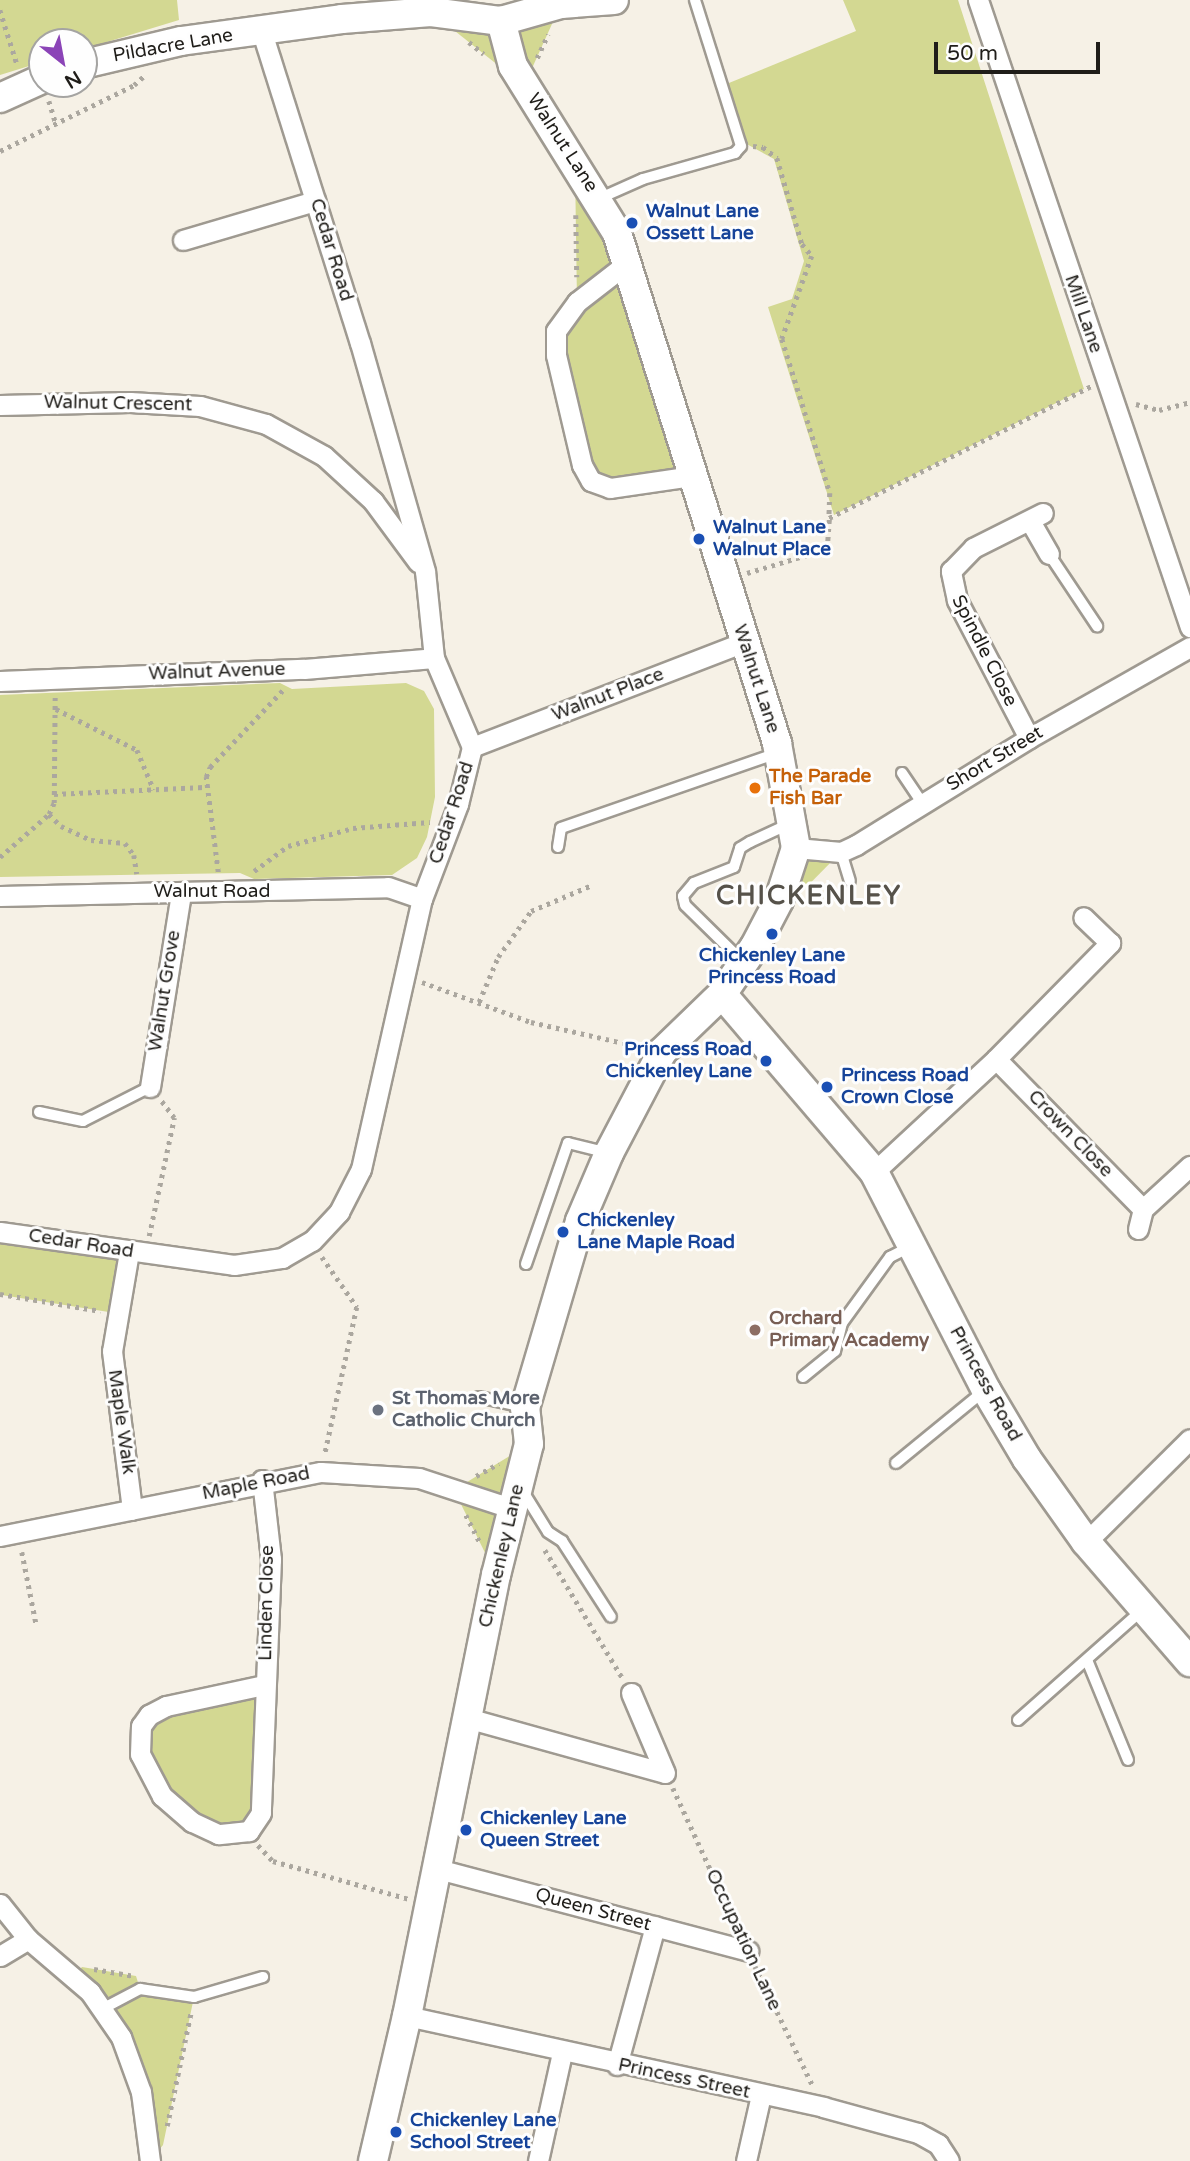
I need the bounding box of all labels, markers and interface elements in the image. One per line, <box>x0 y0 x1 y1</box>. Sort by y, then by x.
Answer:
street label: Pildacre Lane <box>111 24 235 68</box>
north arrow <box>28 28 98 98</box>
scale bar <box>938 28 1104 72</box>
text: 50 m <box>947 41 998 66</box>
text: N <box>61 66 85 93</box>
street label: Walnut Lane <box>522 89 602 197</box>
street label: Cedar Road <box>305 196 357 304</box>
place label: Walnut Lane Ossett Lane <box>646 201 759 245</box>
marker: Walnut Lane Ossett Lane <box>624 215 640 231</box>
street label: Mill Lane <box>1059 272 1107 356</box>
street label: Walnut Crescent <box>44 391 192 417</box>
place label: Walnut Lane Walnut Place <box>713 517 831 561</box>
marker: Walnut Lane Walnut Place <box>691 531 707 547</box>
street label: Spindle Close <box>946 592 1022 710</box>
street label: Walnut Lane <box>728 622 784 736</box>
street label: Walnut Avenue <box>148 658 286 686</box>
street label: Walnut Place <box>549 663 667 727</box>
street label: Short Street <box>943 721 1047 797</box>
street label: Cedar Road <box>425 759 479 867</box>
place label: The Parade Fish Bar <box>769 766 871 810</box>
marker: The Parade Fish Bar <box>747 780 763 796</box>
district label: CHICKENLEY <box>717 880 901 912</box>
street label: Walnut Road <box>154 881 270 903</box>
marker: Chickenley Lane Princess Road <box>764 926 780 942</box>
street label: Walnut Grove <box>144 929 186 1053</box>
place label: Chickenley Lane Princess Road <box>699 945 845 989</box>
place label: Princess Road Chickenley Lane <box>605 1039 752 1083</box>
marker: Princess Road Chickenley Lane <box>758 1053 774 1069</box>
place label: Princess Road Crown Close <box>841 1065 969 1109</box>
marker: Princess Road Crown Close <box>819 1079 835 1095</box>
street label: Crown Close <box>1023 1086 1117 1182</box>
place label: Chickenley Lane Maple Road <box>577 1210 735 1254</box>
street label: Cedar Road <box>27 1224 135 1264</box>
marker: Chickenley Lane Maple Road <box>555 1224 571 1240</box>
place label: Orchard Primary Academy <box>769 1308 929 1352</box>
marker: Orchard Primary Academy <box>747 1322 763 1338</box>
street label: Princess Road <box>944 1323 1026 1445</box>
street label: Maple Walk <box>102 1368 140 1476</box>
place label: St Thomas More Catholic Church <box>392 1388 540 1432</box>
marker: St Thomas More Catholic Church <box>370 1402 386 1418</box>
street label: Maple Road <box>200 1462 312 1506</box>
street label: Chickenley Lane <box>474 1482 530 1630</box>
street label: Linden Close <box>255 1545 279 1661</box>
place label: Chickenley Lane Queen Street <box>480 1808 627 1852</box>
marker: Chickenley Lane Queen Street <box>458 1822 474 1838</box>
street label: Occupation Lane <box>700 1866 786 2014</box>
street label: Queen Street <box>532 1884 654 1936</box>
street label: Princess Street <box>616 2054 752 2104</box>
place label: Chickenley Lane School Street <box>410 2110 557 2154</box>
marker: Chickenley Lane School Street <box>388 2124 404 2140</box>

